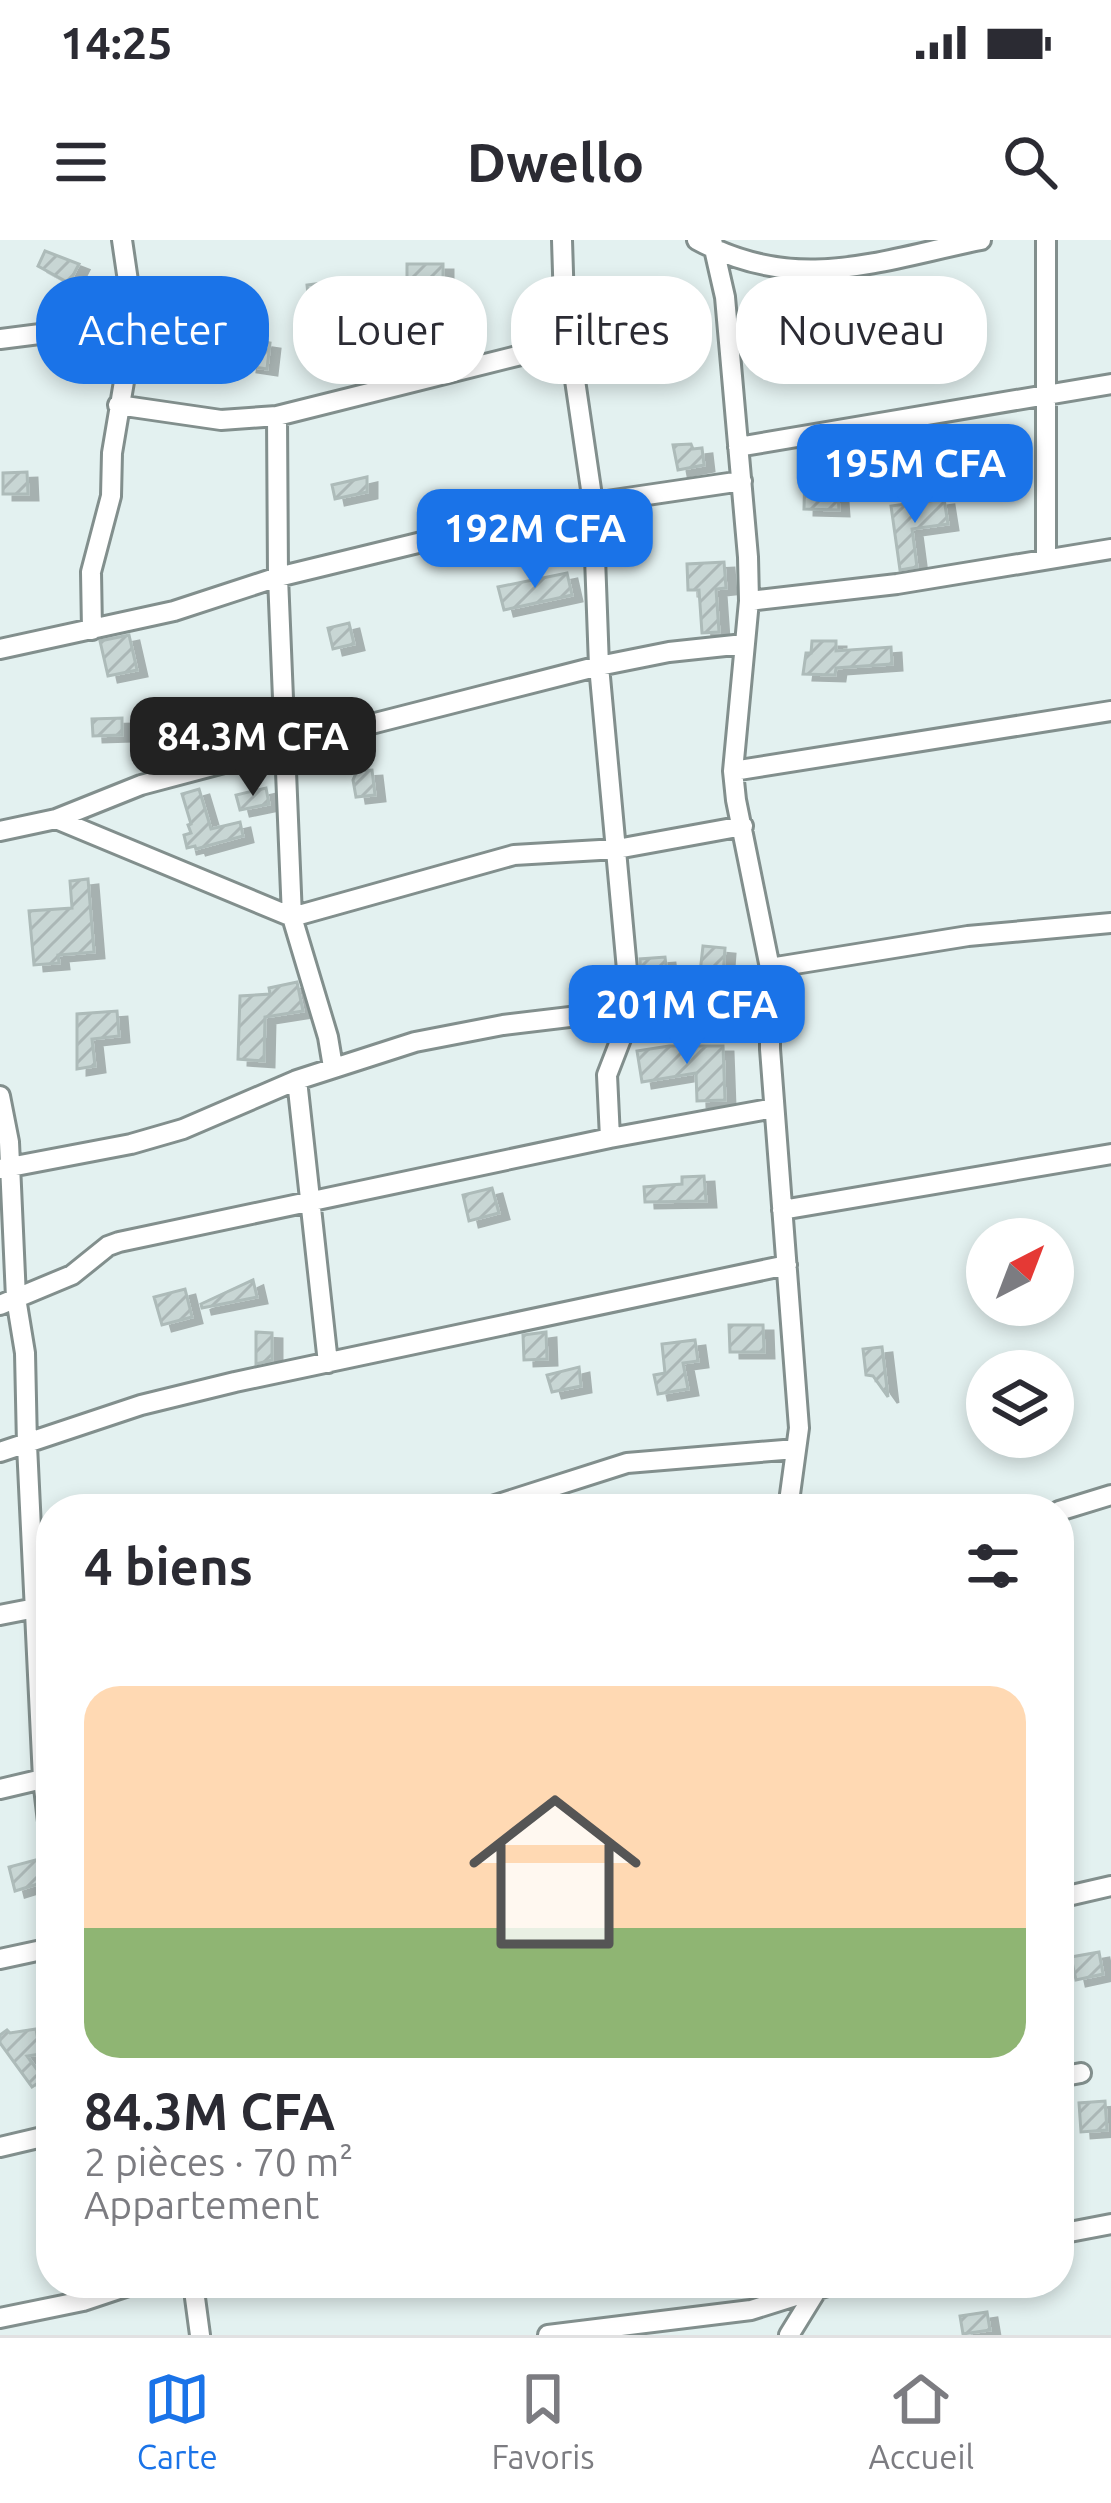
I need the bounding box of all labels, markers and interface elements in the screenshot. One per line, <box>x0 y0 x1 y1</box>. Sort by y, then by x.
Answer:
text: 14:25 <box>60 17 173 68</box>
icon: menu <box>48 129 114 195</box>
icon: search <box>997 129 1063 195</box>
text: Dwello <box>467 132 644 192</box>
chip: Acheter <box>36 276 269 384</box>
chip: Louer <box>293 276 487 384</box>
chip: Filtres <box>511 276 712 384</box>
chip: Nouveau <box>736 276 987 384</box>
pin: 195M CFA <box>791 424 1039 526</box>
text: 195M CFA <box>824 441 1006 484</box>
pin: 192M CFA <box>411 489 659 591</box>
text: 192M CFA <box>444 506 626 549</box>
pin: 84.3M CFA <box>116 697 390 799</box>
text: 84.3M CFA <box>157 714 349 757</box>
pin: 201M CFA <box>563 965 811 1067</box>
text: 201M CFA <box>596 982 778 1025</box>
north arrow <box>966 1218 1074 1326</box>
map controls <box>966 1218 1074 1458</box>
button: layers <box>966 1350 1074 1458</box>
icon: filters <box>960 1533 1026 1599</box>
text: 4 biens <box>84 1537 253 1595</box>
icon: home <box>447 1764 663 1980</box>
text: 84.3M CFA <box>84 2082 335 2140</box>
text: 2 pièces · 70 m² <box>84 2140 353 2183</box>
text: Appartement <box>84 2183 319 2226</box>
tab: Carte <box>137 2366 218 2475</box>
tab: Favoris <box>491 2366 595 2475</box>
tab: Accueil <box>868 2366 974 2475</box>

